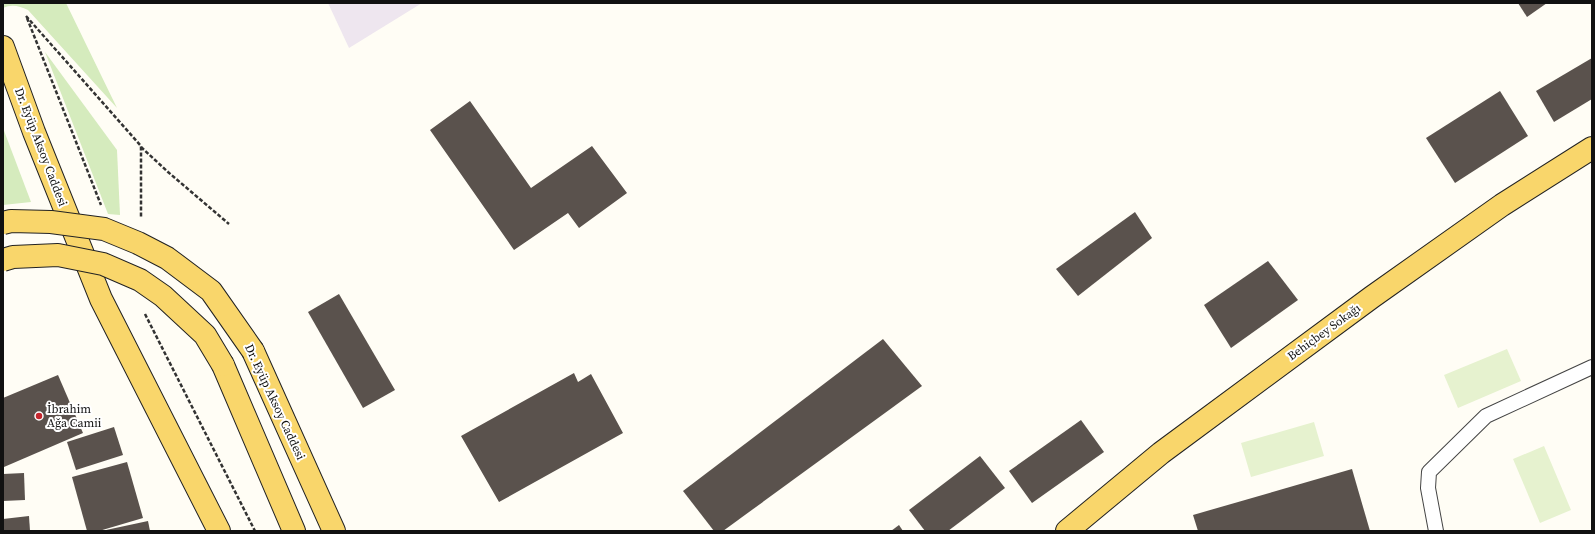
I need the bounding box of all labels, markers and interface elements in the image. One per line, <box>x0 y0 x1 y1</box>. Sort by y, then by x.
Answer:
street label: Dr. Eyüp Aksoy Caddesi <box>11 85 71 209</box>
street label: Behiçbey Sokağı <box>1284 300 1364 364</box>
street label: Dr. Eyüp Aksoy Caddesi <box>241 342 309 463</box>
place label: İbrahim Ağa Camii <box>47 401 102 431</box>
marker: İbrahim Ağa Camii <box>34 411 44 421</box>

